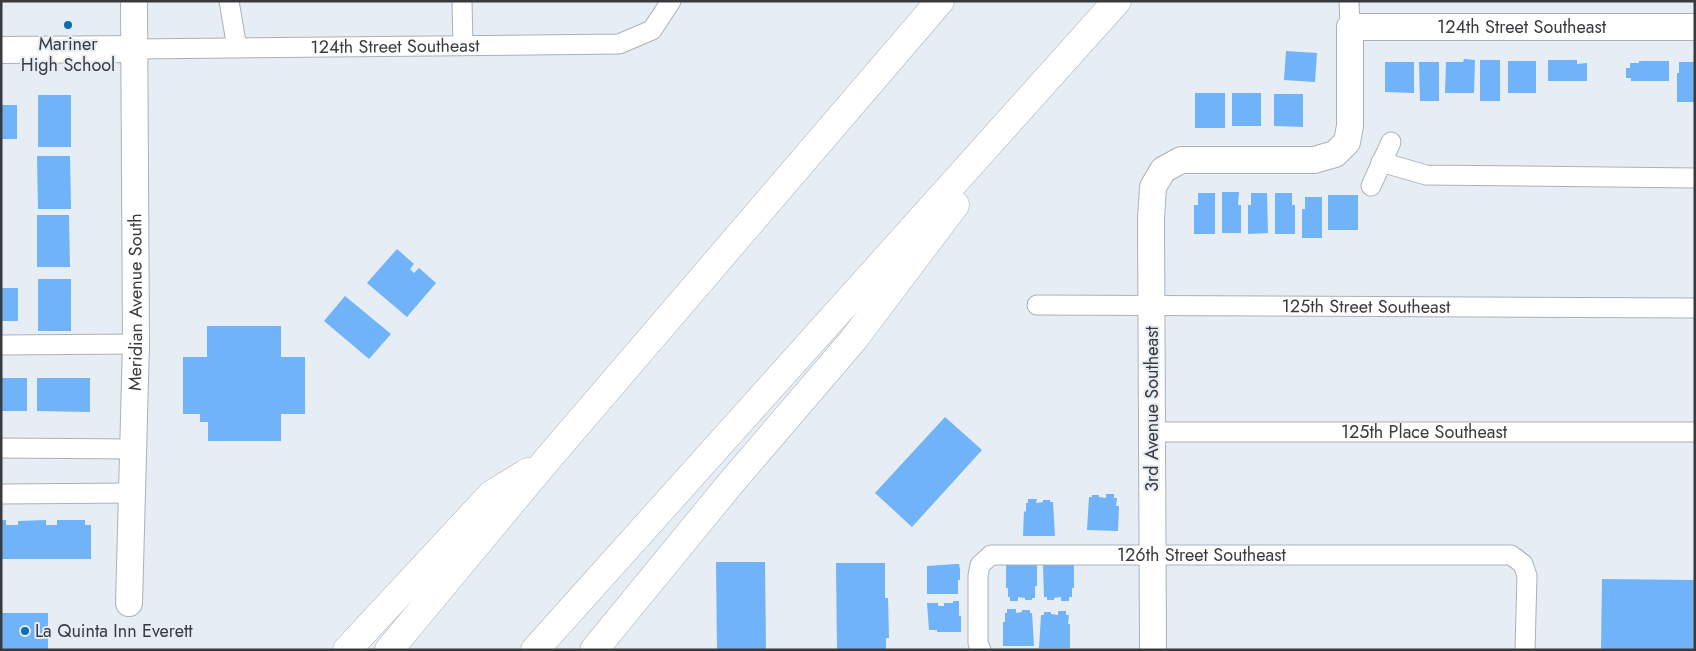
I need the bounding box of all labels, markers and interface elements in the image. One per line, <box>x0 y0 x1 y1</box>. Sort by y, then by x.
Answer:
street label: 124th Street Southeast <box>1437 14 1607 40</box>
marker: Mariner High School <box>62 19 74 31</box>
place label: Mariner High School <box>21 31 115 78</box>
street label: 124th Street Southeast <box>310 32 480 60</box>
street label: Meridian Avenue South <box>122 213 149 391</box>
street label: 125th Street Southeast <box>1282 293 1451 320</box>
street label: 3rd Avenue Southeast <box>1139 326 1165 492</box>
street label: 125th Place Southeast <box>1341 419 1508 445</box>
street label: 126th Street Southeast <box>1117 542 1286 568</box>
place label: La Quinta Inn Everett <box>35 618 193 644</box>
marker: La Quinta Inn Everett <box>19 625 31 637</box>

